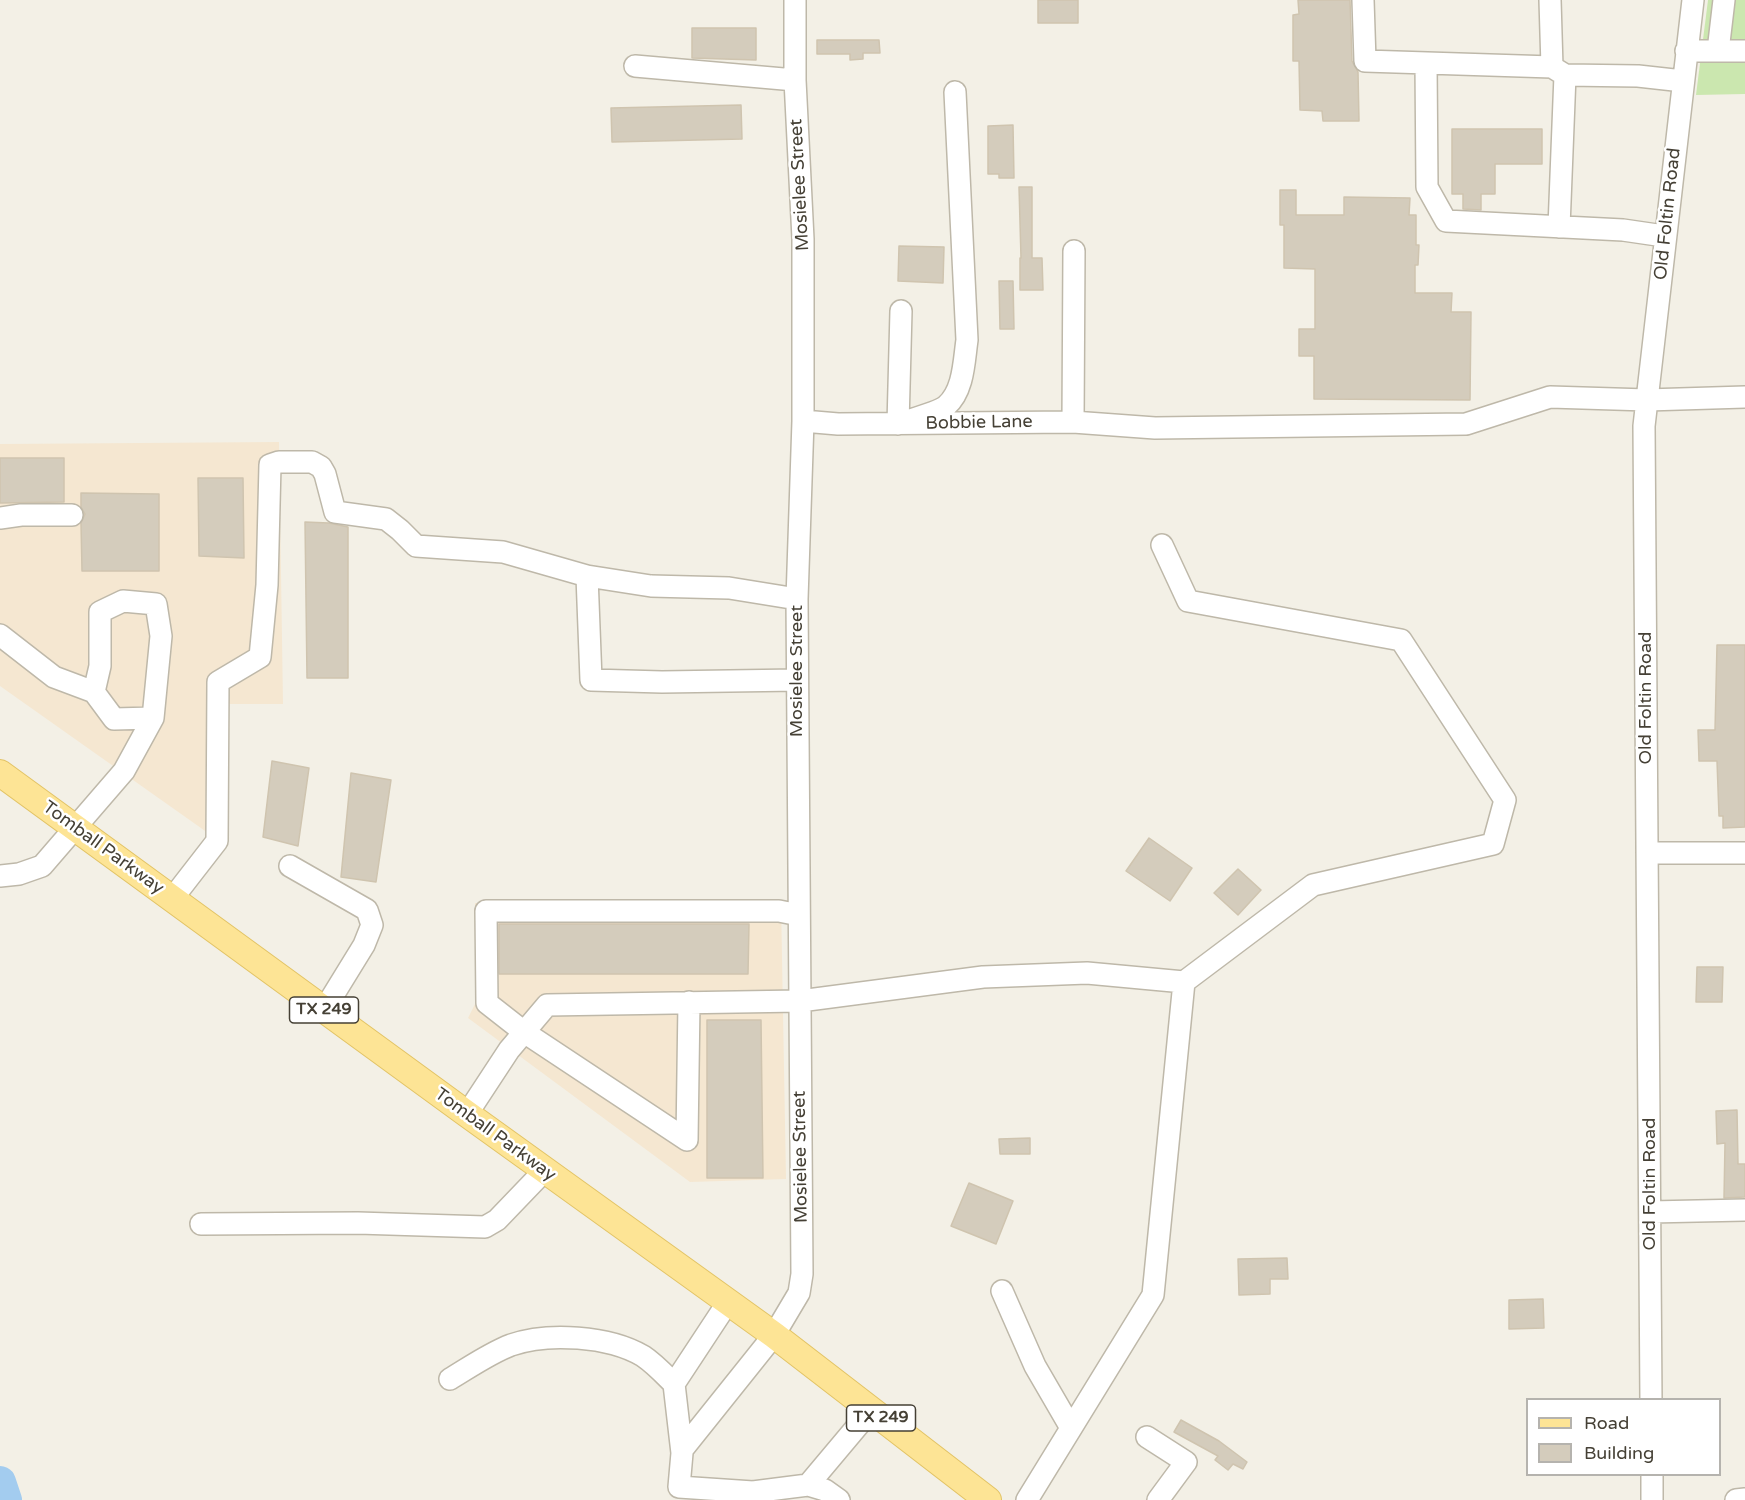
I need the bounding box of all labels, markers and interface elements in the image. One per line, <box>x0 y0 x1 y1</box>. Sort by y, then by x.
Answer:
street label: Mosielee Street <box>786 118 814 252</box>
street label: Old Foltin Road <box>1650 147 1686 281</box>
street label: Bobbie Lane <box>925 411 1033 435</box>
street label: Mosielee Street <box>786 605 808 737</box>
street label: Old Foltin Road <box>1635 632 1657 764</box>
street label: Tomball Parkway <box>38 797 168 899</box>
road number: TX 249 <box>290 997 358 1023</box>
street label: Tomball Parkway <box>430 1084 560 1186</box>
street label: Mosielee Street <box>789 1091 813 1223</box>
street label: Old Foltin Road <box>1639 1118 1661 1250</box>
legend <box>1526 1398 1721 1476</box>
road number: TX 249 <box>846 1405 916 1431</box>
text: Road <box>1584 1412 1629 1434</box>
text: Building <box>1584 1442 1654 1464</box>

